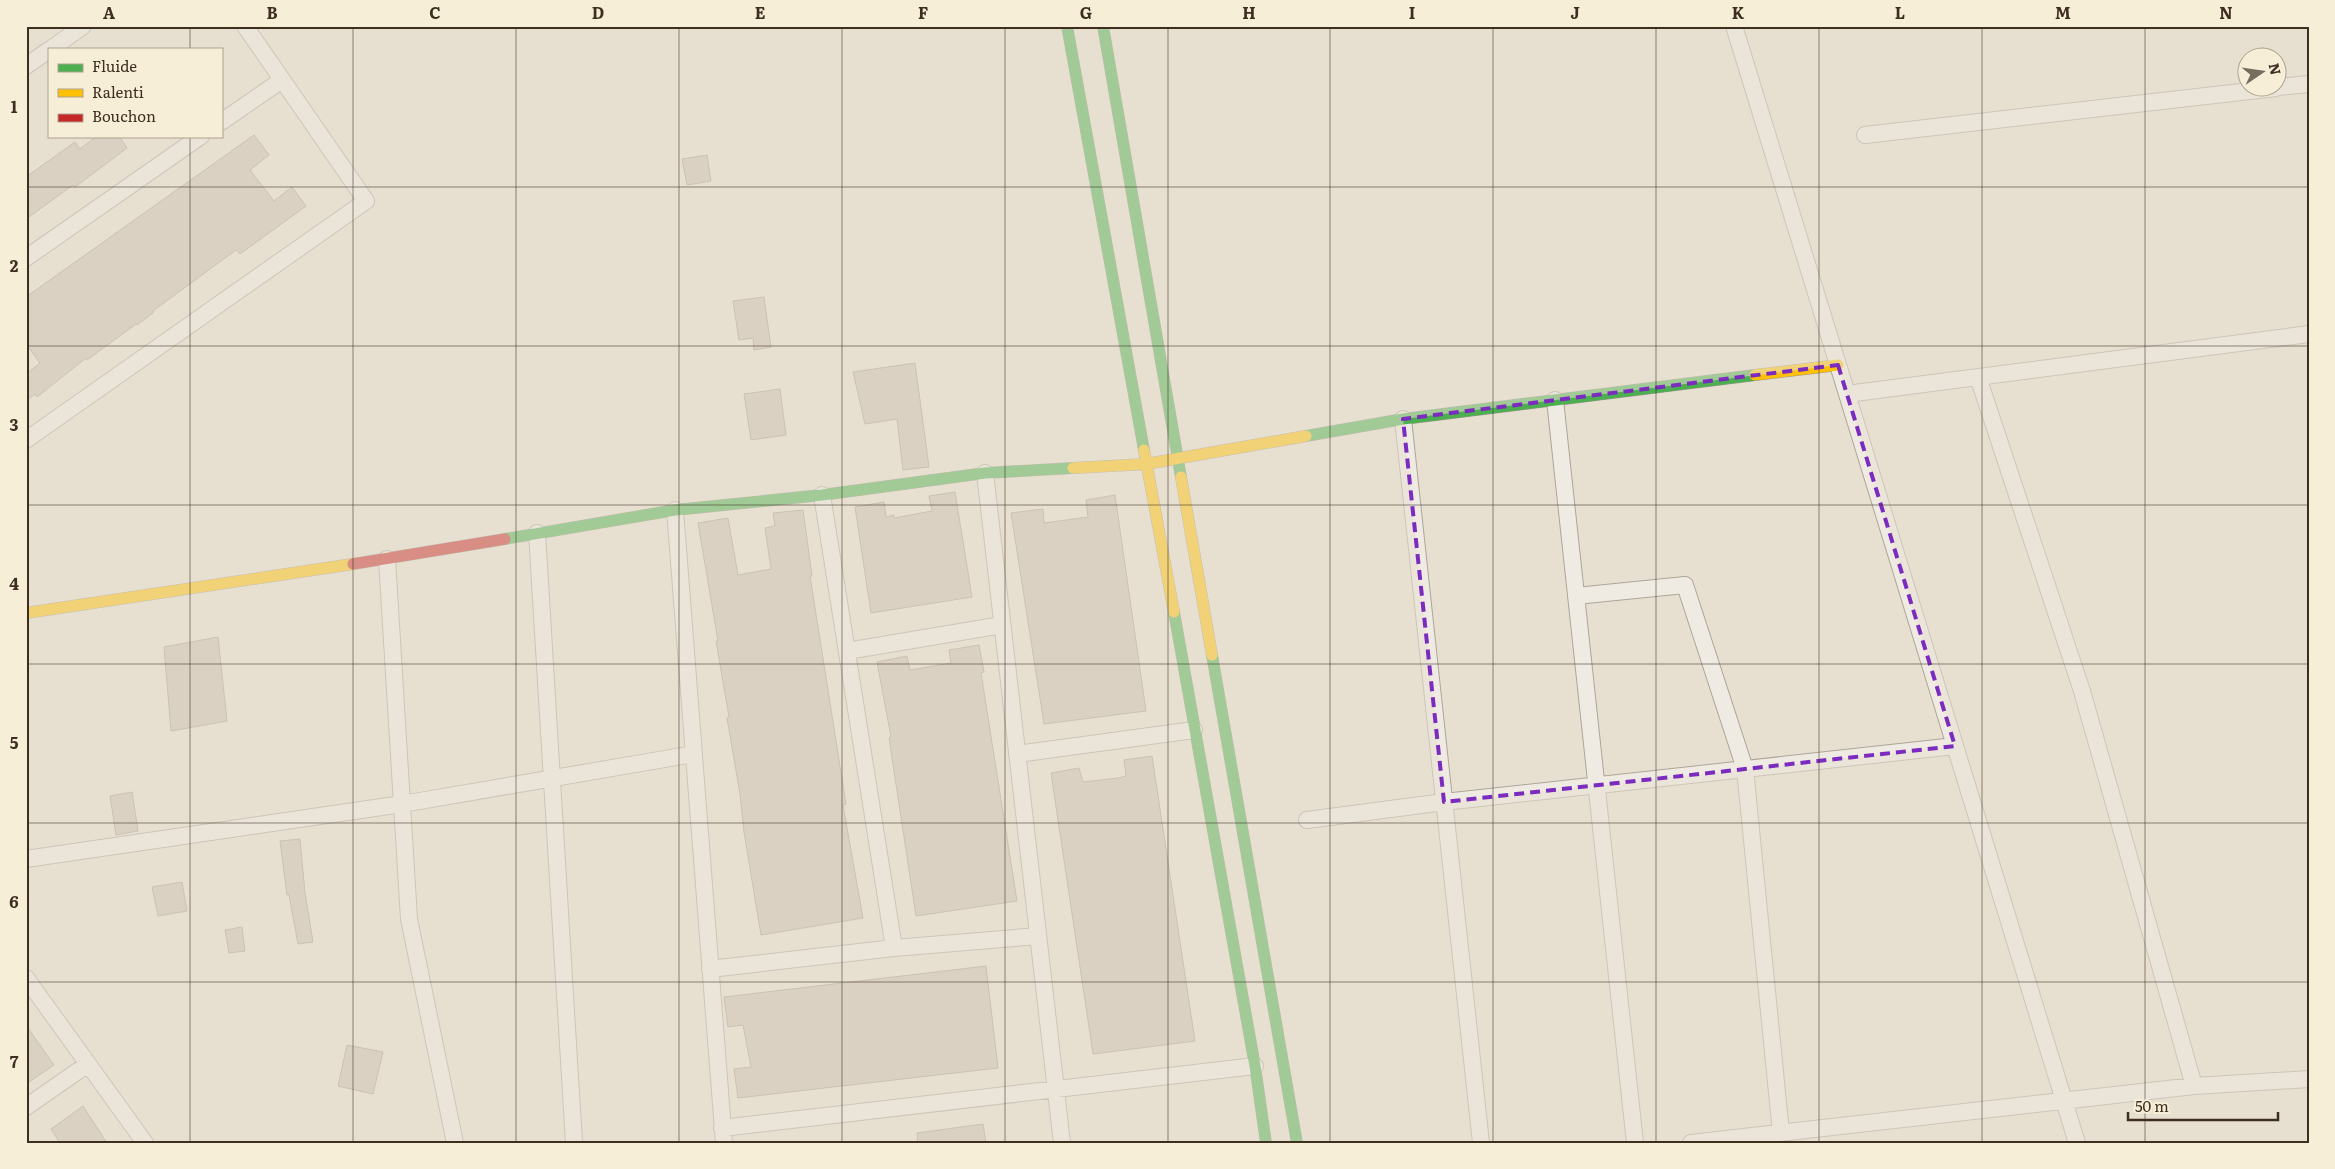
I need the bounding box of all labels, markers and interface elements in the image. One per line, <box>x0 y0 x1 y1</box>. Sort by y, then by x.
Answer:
text: A <box>103 0 115 24</box>
text: B <box>266 0 278 24</box>
text: C <box>429 0 441 24</box>
text: D <box>592 0 604 24</box>
text: E <box>755 0 766 24</box>
text: F <box>918 0 928 24</box>
text: G <box>1080 0 1092 24</box>
text: H <box>1242 0 1256 24</box>
text: I <box>1409 0 1415 24</box>
text: J <box>1570 0 1580 24</box>
text: K <box>1732 0 1745 24</box>
text: L <box>1895 0 1905 24</box>
text: M <box>2055 0 2071 24</box>
text: N <box>2219 0 2233 24</box>
legend <box>48 48 222 138</box>
north arrow <box>2238 48 2288 98</box>
text: Fluide <box>92 54 137 77</box>
text: N <box>2265 61 2287 77</box>
text: Ralenti <box>92 80 144 103</box>
text: 1 <box>11 94 18 118</box>
text: Bouchon <box>92 104 156 127</box>
text: 2 <box>10 253 19 277</box>
text: 3 <box>10 412 19 436</box>
text: 4 <box>9 571 19 595</box>
text: 5 <box>10 730 19 754</box>
text: 6 <box>9 889 19 913</box>
text: 7 <box>10 1049 19 1073</box>
scale bar <box>2128 1089 2278 1121</box>
text: 50 m <box>2135 1094 2169 1117</box>

